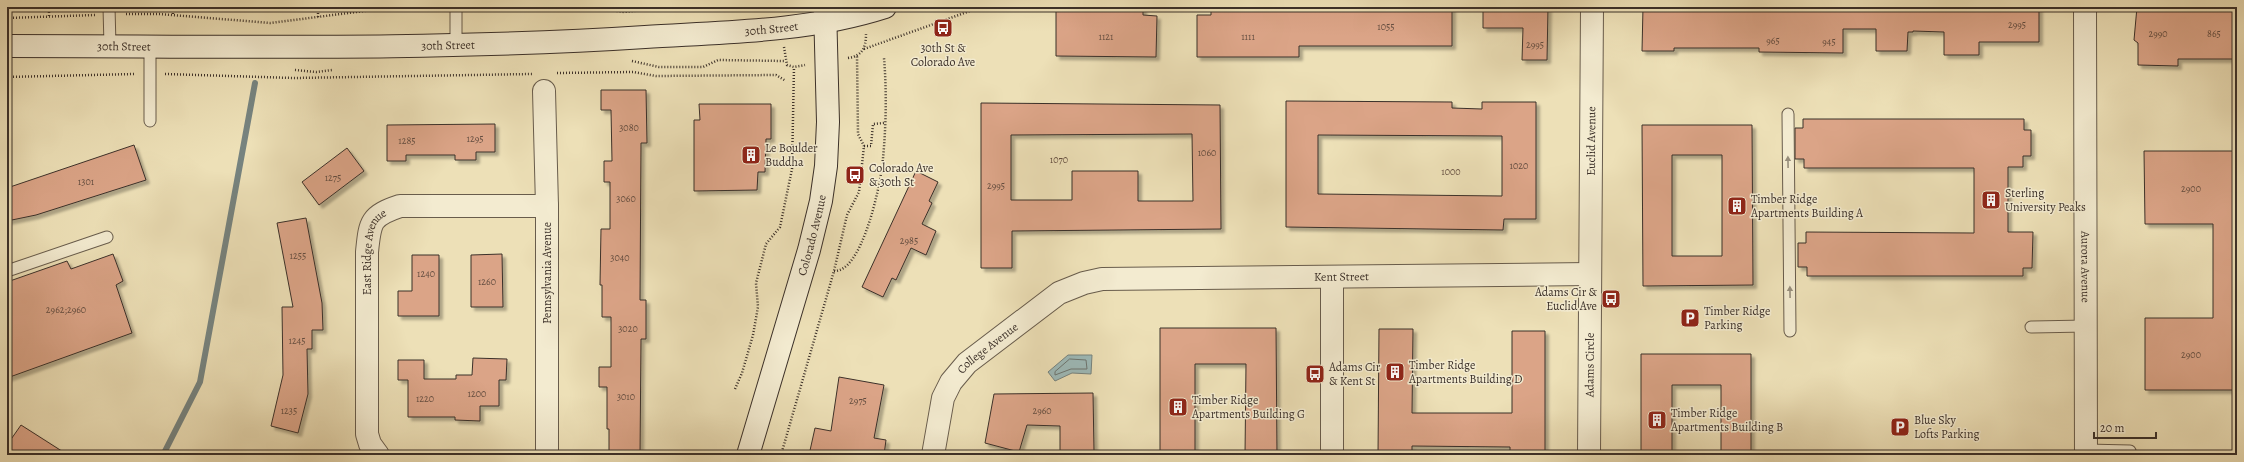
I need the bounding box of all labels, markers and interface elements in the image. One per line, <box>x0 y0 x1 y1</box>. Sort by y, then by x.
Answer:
bus stop icon: 30th St & Colorado Ave <box>932 17 954 39</box>
street label: 30th Street <box>744 18 799 39</box>
house number: 2995 <box>2008 18 2026 31</box>
house number: 1055 <box>1377 20 1395 33</box>
house number: 2990 <box>2148 27 2168 40</box>
house number: 865 <box>2207 27 2221 40</box>
house number: 1121 <box>1098 30 1114 43</box>
house number: 1111 <box>1241 30 1255 43</box>
house number: 965 <box>1766 34 1780 47</box>
house number: 945 <box>1822 35 1836 48</box>
street label: 30th Street <box>421 37 475 54</box>
street label: 30th Street <box>97 38 151 54</box>
house number: 2995 <box>1526 38 1544 51</box>
place label: 30th St & Colorado Ave <box>911 40 975 70</box>
street label: Euclid Avenue <box>1583 106 1599 176</box>
house number: 3080 <box>619 121 639 134</box>
house number: 1295 <box>466 132 484 145</box>
house number: 1285 <box>398 134 416 147</box>
place label: Le Boulder Buddha <box>765 140 818 170</box>
building icon: Le Boulder Buddha <box>740 144 762 166</box>
house number: 1060 <box>1198 146 1216 159</box>
house number: 1070 <box>1050 153 1068 166</box>
one-way arrow <box>1785 155 1791 168</box>
house number: 1020 <box>1510 159 1528 172</box>
place label: Colorado Ave & 30th St <box>869 160 933 190</box>
bus stop icon: Colorado Ave & 30th St <box>844 164 866 186</box>
house number: 1000 <box>1441 165 1461 178</box>
house number: 1275 <box>325 171 341 184</box>
house number: 1301 <box>78 175 95 188</box>
house number: 2995 <box>987 179 1005 192</box>
house number: 2900 <box>2181 182 2201 195</box>
place label: Sterling University Peaks <box>2005 185 2086 215</box>
building icon: Sterling University Peaks <box>1980 189 2002 211</box>
place label: Timber Ridge Apartments Building A <box>1750 191 1864 221</box>
house number: 3060 <box>616 192 636 205</box>
street label: Colorado Avenue <box>794 194 830 278</box>
building icon: Timber Ridge Apartments Building A <box>1726 195 1748 217</box>
street label: East Ridge Avenue <box>359 205 389 295</box>
street label: Pennsylvania Avenue <box>539 222 555 324</box>
street label: Aurora Avenue <box>2077 230 2094 303</box>
house number: 2985 <box>900 234 918 247</box>
house number: 1255 <box>290 249 306 262</box>
house number: 3040 <box>610 251 630 264</box>
house number: 1240 <box>417 267 435 280</box>
street label: Kent Street <box>1314 268 1369 285</box>
house number: 1260 <box>478 275 496 288</box>
place label: Adams Cir & Euclid Ave <box>1534 284 1598 314</box>
one-way arrow <box>1787 285 1793 298</box>
bus stop icon: Adams Cir & Euclid Ave <box>1600 288 1622 310</box>
house number: 2962;2960 <box>46 303 86 316</box>
place label: Timber Ridge Parking <box>1704 303 1770 333</box>
parking icon: Timber Ridge Parking <box>1679 307 1701 329</box>
street label: College Avenue <box>953 319 1022 377</box>
house number: 3020 <box>618 322 638 335</box>
street label: Adams Circle <box>1581 333 1598 398</box>
house number: 1245 <box>289 334 306 347</box>
house number: 2900 <box>2181 348 2201 361</box>
place label: Timber Ridge Apartments Building D <box>1408 357 1523 387</box>
place label: Adams Cir & Kent St <box>1328 359 1381 389</box>
building icon: Timber Ridge Apartments Building D <box>1384 361 1406 383</box>
bus stop icon: Adams Cir & Kent St <box>1304 363 1326 385</box>
house number: 1200 <box>468 387 486 400</box>
house number: 3010 <box>617 390 635 403</box>
house number: 1220 <box>416 392 434 405</box>
place label: Timber Ridge Apartments Building G <box>1191 392 1305 422</box>
house number: 2975 <box>849 394 867 407</box>
building icon: Timber Ridge Apartments Building G <box>1167 396 1189 418</box>
house number: 1235 <box>281 404 297 417</box>
house number: 2960 <box>1032 404 1052 417</box>
place label: Timber Ridge Apartments Building B <box>1670 405 1783 435</box>
building icon: Timber Ridge Apartments Building B <box>1646 409 1668 431</box>
place label: Blue Sky Lofts Parking <box>1914 412 1980 442</box>
scale bar <box>2094 414 2156 440</box>
parking icon: Blue Sky Lofts Parking <box>1889 416 1911 438</box>
text: 20 m <box>2100 420 2124 436</box>

